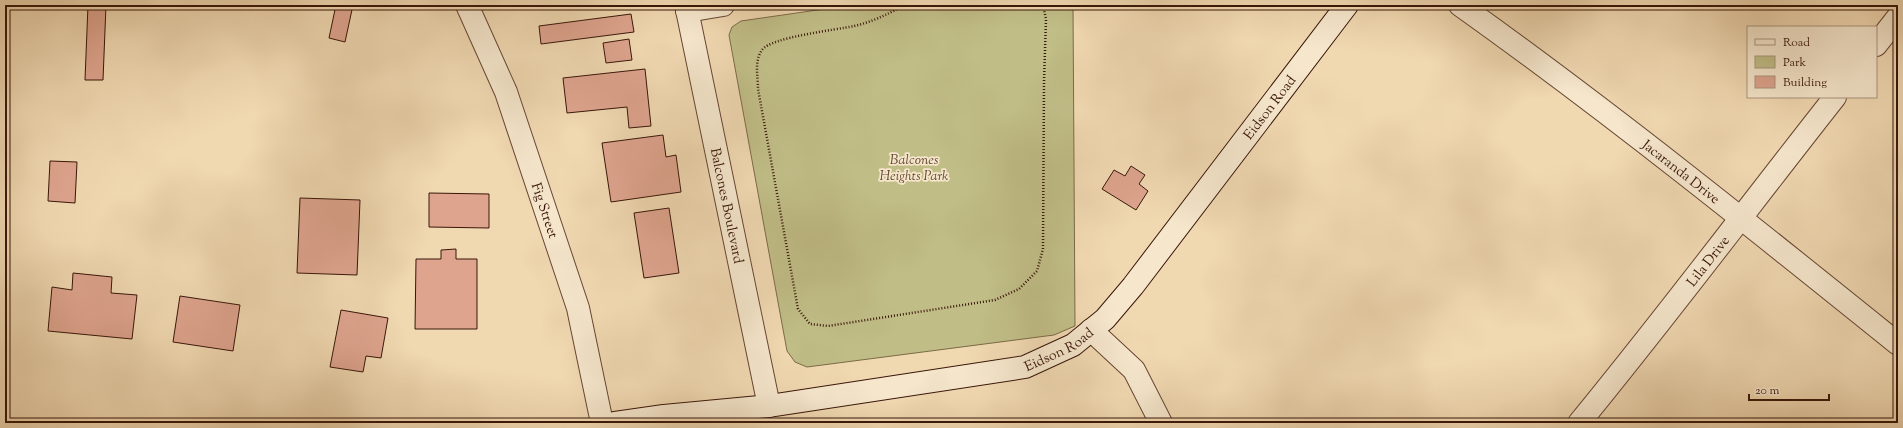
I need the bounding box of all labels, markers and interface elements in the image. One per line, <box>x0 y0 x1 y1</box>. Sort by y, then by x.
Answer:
legend <box>1747 26 1877 98</box>
text: Road <box>1783 34 1810 52</box>
text: Park <box>1783 54 1806 72</box>
street label: Eidson Road <box>1240 72 1302 145</box>
text: Building <box>1783 74 1827 92</box>
street label: Jacaranda Drive <box>1636 136 1723 210</box>
street label: Balcones Boulevard <box>704 146 747 266</box>
park label: Balcones Heights Park <box>880 151 949 187</box>
street label: Fig Street <box>525 180 562 242</box>
street label: Lila Drive <box>1683 232 1735 292</box>
street label: Eidson Road <box>1022 324 1099 378</box>
scale bar <box>1749 376 1829 402</box>
text: 20 m <box>1755 382 1780 400</box>

